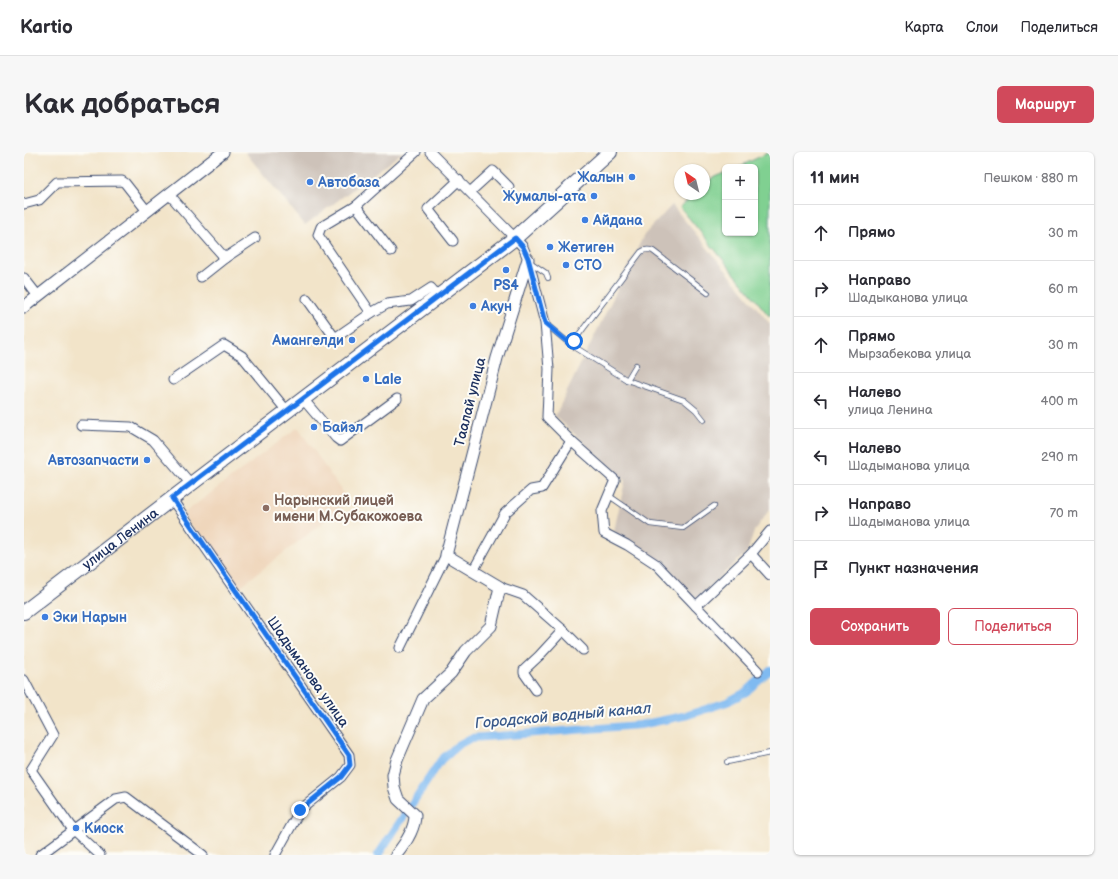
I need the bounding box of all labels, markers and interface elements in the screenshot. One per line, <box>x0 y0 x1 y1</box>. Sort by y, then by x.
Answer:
text: Kartio <box>20 16 73 39</box>
text: Карта <box>904 19 944 36</box>
text: Слои <box>966 19 998 36</box>
text: Поделиться <box>1020 19 1098 36</box>
button: Маршрут <box>997 86 1094 123</box>
text: Как добраться <box>24 88 221 121</box>
north arrow <box>674 164 710 200</box>
map controls <box>722 164 758 236</box>
button: + <box>722 164 758 200</box>
text: 11 мин <box>810 168 860 188</box>
place label: Жалын <box>577 169 624 186</box>
text: Пешком · 880 m <box>983 170 1078 186</box>
marker: Жалын <box>627 172 637 182</box>
place label: Автобаза <box>317 174 380 191</box>
marker: Автобаза <box>305 177 315 187</box>
place label: Жумалы-ата <box>503 188 587 205</box>
marker: Жумалы-ата <box>589 191 599 201</box>
button: − <box>722 200 758 236</box>
place label: Айдана <box>592 212 643 229</box>
marker: Айдана <box>580 215 590 225</box>
icon: ahead <box>810 222 832 244</box>
text: Прямо <box>848 223 895 242</box>
text: 30 m <box>1048 225 1078 241</box>
place label: Жетиген <box>558 239 614 256</box>
marker: Жетиген <box>545 242 555 252</box>
place label: СТО <box>574 257 602 274</box>
marker: СТО <box>561 260 571 270</box>
marker: PS4 <box>501 265 511 275</box>
text: Направо <box>848 271 911 290</box>
place label: PS4 <box>493 277 520 294</box>
icon: right <box>810 278 832 300</box>
text: 60 m <box>1048 281 1078 297</box>
text: Шадыканова улица <box>848 290 968 306</box>
place label: Акун <box>480 298 512 315</box>
marker: Акун <box>468 301 478 311</box>
text: Прямо <box>848 327 895 346</box>
place label: Амангелди <box>271 332 344 349</box>
route start <box>565 332 583 350</box>
icon: ahead <box>810 334 832 356</box>
marker: Амангелди <box>347 335 357 345</box>
text: 30 m <box>1048 337 1078 353</box>
text: Мырзабекова улица <box>848 346 971 362</box>
street label: Таалай улица <box>451 355 489 448</box>
place label: Lale <box>374 371 401 388</box>
marker: Lale <box>361 374 371 384</box>
text: Налево <box>848 383 901 402</box>
icon: left <box>810 390 832 412</box>
text: 400 m <box>1041 393 1078 409</box>
text: улица Ленина <box>848 402 933 418</box>
place label: Байэл <box>322 419 363 436</box>
marker: Байэл <box>309 422 319 432</box>
text: Налево <box>848 439 901 458</box>
icon: left <box>810 446 832 468</box>
text: 290 m <box>1041 449 1078 465</box>
place label: Автозапчасти <box>47 452 139 469</box>
marker: Автозапчасти <box>142 455 152 465</box>
text: Шадыманова улица <box>848 458 970 474</box>
place label: Нарынский лицей имени М.Субакожоева <box>274 492 423 525</box>
text: Направо <box>848 495 911 514</box>
icon: right <box>810 502 832 524</box>
street label: улица Ленина <box>79 503 162 573</box>
marker: Нарынский лицей имени М.Субакожоева <box>261 503 271 513</box>
text: 70 m <box>1050 505 1078 521</box>
text: Шадыманова улица <box>848 514 970 530</box>
icon: arrive <box>810 558 832 580</box>
text: Пункт назначения <box>848 559 979 578</box>
button: Сохранить <box>810 608 940 645</box>
button: Поделиться <box>948 608 1078 645</box>
place label: Эки Нарын <box>53 609 127 626</box>
marker: Эки Нарын <box>40 612 50 622</box>
street label: Шадыманова улица <box>263 613 353 731</box>
water label: Городской водный канал <box>474 699 652 733</box>
route end <box>291 801 309 819</box>
place label: Киоск <box>84 820 124 837</box>
marker: Киоск <box>71 823 81 833</box>

